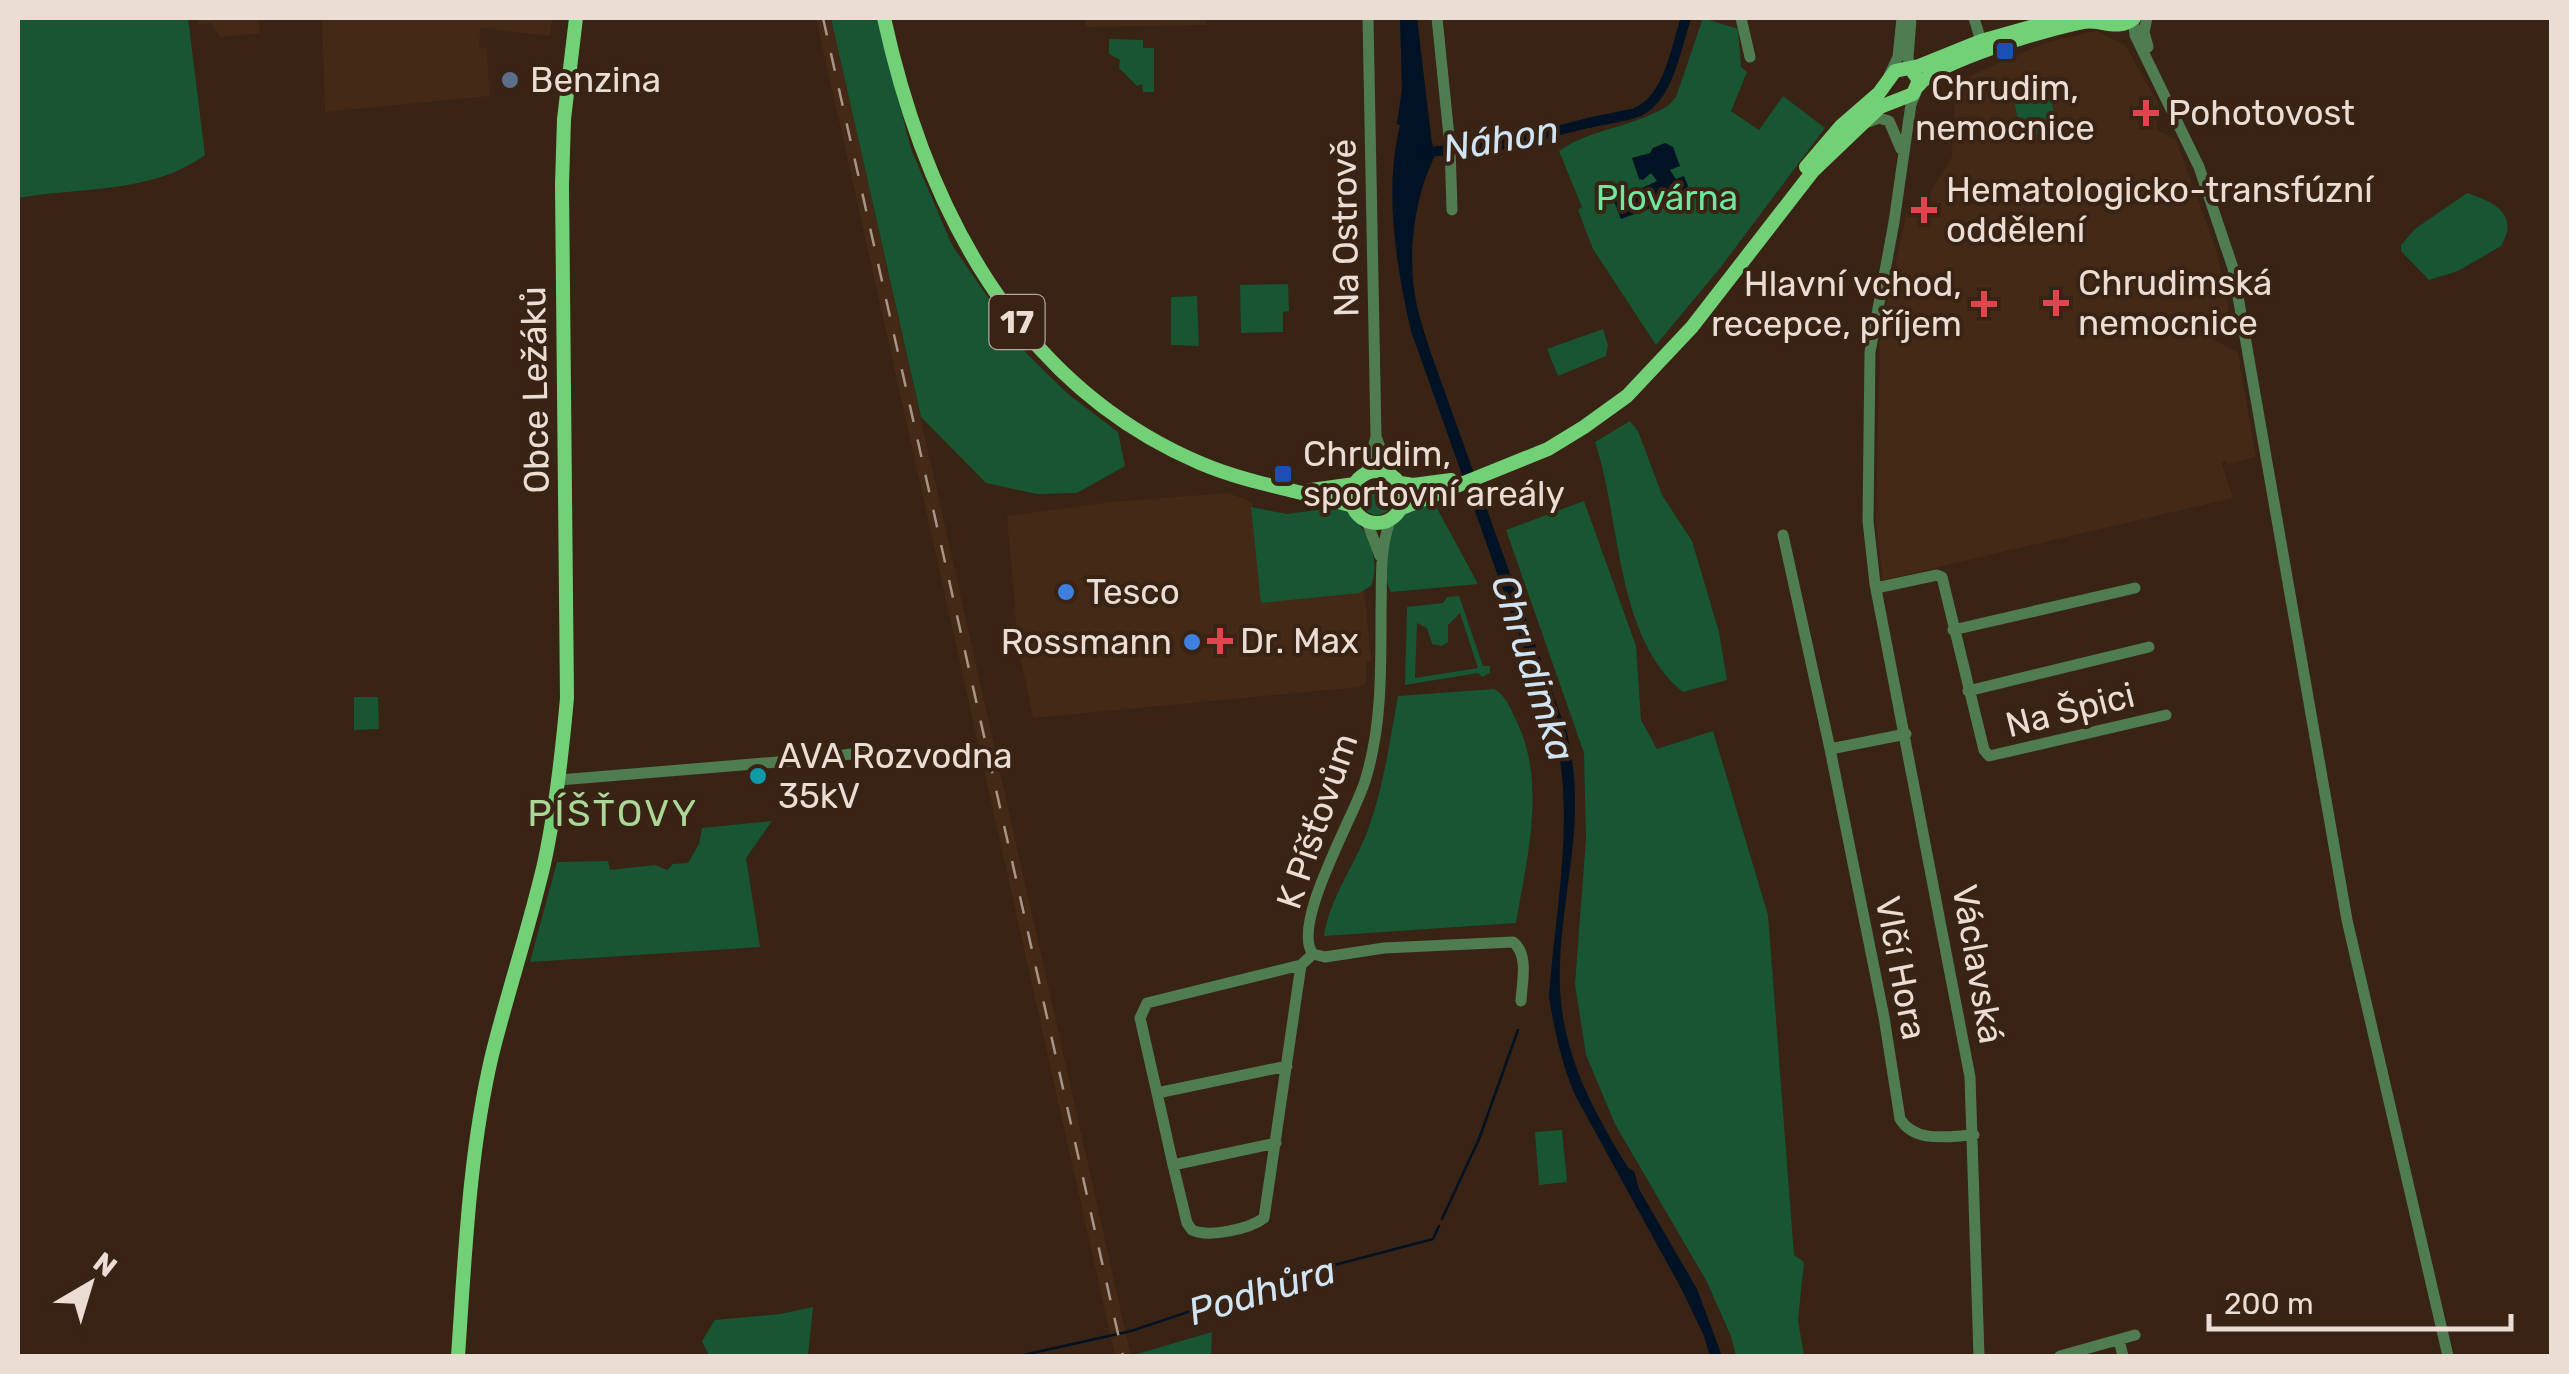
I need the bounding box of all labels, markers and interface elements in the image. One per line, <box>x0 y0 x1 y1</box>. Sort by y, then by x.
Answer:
marker: Chrudim, nemocnice <box>1994 40 2016 62</box>
place label: Benzina <box>530 59 661 101</box>
place label: Chrudim, nemocnice <box>1915 67 2095 149</box>
marker: Benzina <box>499 69 521 91</box>
place label: Pohotovost <box>2168 92 2355 134</box>
marker: Pohotovost <box>2133 100 2159 126</box>
water label: Náhon <box>1440 106 1562 172</box>
street label: Na Ostrově <box>1322 139 1368 317</box>
place label: Hematologicko-transfúzní oddělení <box>1946 169 2374 251</box>
park label: Plovárna <box>1596 177 1738 219</box>
marker: Hematologicko-transfúzní oddělení <box>1911 197 1937 223</box>
place label: Chrudimská nemocnice <box>2078 262 2272 344</box>
place label: Hlavní vchod, recepce, příjem <box>1711 263 1962 345</box>
street label: Obce Ležáků <box>512 286 558 494</box>
marker: Chrudimská nemocnice <box>2043 290 2069 316</box>
marker: Hlavní vchod, recepce, příjem <box>1971 291 1997 317</box>
road number: 17 <box>990 295 1044 349</box>
place label: Chrudim, sportovní areály <box>1303 433 1565 515</box>
marker: Chrudim, sportovní areály <box>1272 463 1294 485</box>
water label: Chrudimka <box>1481 569 1585 767</box>
place label: Tesco <box>1086 571 1180 613</box>
marker: Tesco <box>1055 581 1077 603</box>
place label: Dr. Max <box>1240 620 1359 662</box>
place label: Rossmann <box>1001 621 1172 663</box>
marker: Dr. Max <box>1209 630 1231 652</box>
marker: Rossmann <box>1181 631 1203 653</box>
street label: Na Špici <box>2001 674 2139 746</box>
street label: K Píšťovům <box>1267 728 1367 914</box>
place label: AVA Rozvodna 35kV <box>778 735 1013 817</box>
marker: AVA Rozvodna 35kV <box>747 765 769 787</box>
district label: PÍŠŤOVY <box>527 790 699 836</box>
street label: Václavská <box>1943 881 2013 1047</box>
street label: Vlčí Hora <box>1867 893 1935 1043</box>
north arrow <box>40 1234 140 1334</box>
text: N <box>87 1245 123 1284</box>
water label: Podhůra <box>1183 1247 1341 1335</box>
scale bar <box>2209 1269 2512 1331</box>
text: 200 m <box>2224 1286 2314 1322</box>

